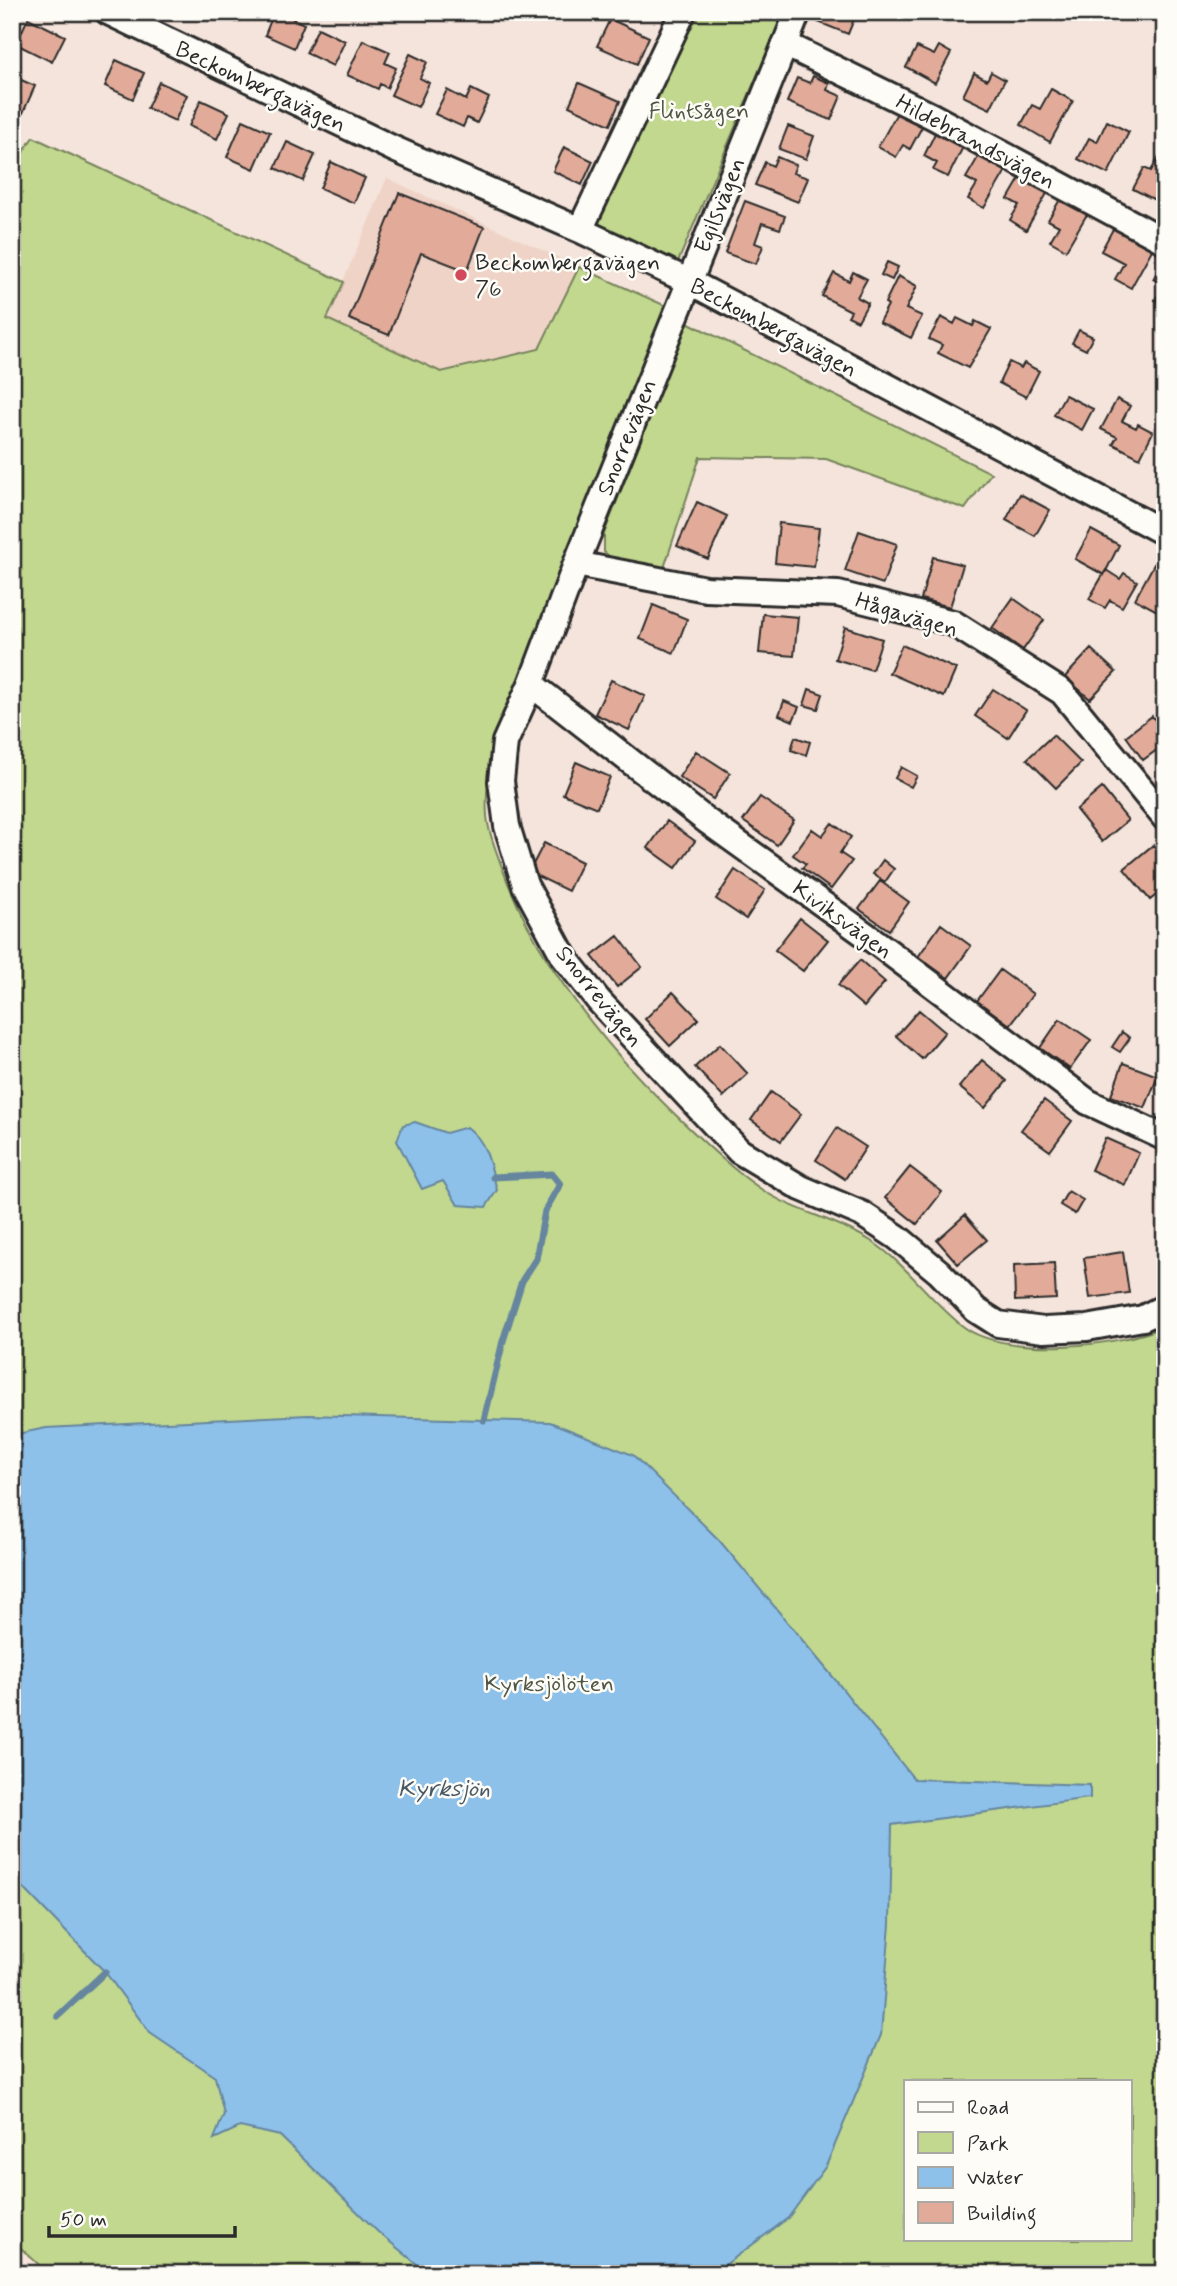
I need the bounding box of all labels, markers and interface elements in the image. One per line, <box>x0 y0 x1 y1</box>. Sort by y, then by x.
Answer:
street label: Beckombergavägen <box>169 35 350 142</box>
street label: Hildebrandsvägen <box>890 88 1060 197</box>
park label: Flintsågen <box>649 97 749 127</box>
street label: Egilsvägen <box>688 154 754 258</box>
place label: Beckombergavägen 76 <box>475 249 660 305</box>
marker: Beckombergavägen 76 <box>453 267 469 283</box>
street label: Beckombergavägen <box>683 272 862 387</box>
street label: Snorrevägen <box>591 375 665 500</box>
street label: Hågavägen <box>851 586 961 646</box>
street label: Kiviksvägen <box>786 874 898 967</box>
street label: Snorrevägen <box>548 940 649 1054</box>
park label: Kyrksjölöten <box>484 1670 614 1700</box>
water label: Kyrksjön <box>398 1774 490 1805</box>
legend <box>904 2080 1132 2240</box>
text: Road <box>967 2094 1009 2122</box>
text: Park <box>967 2130 1009 2158</box>
text: Water <box>967 2164 1023 2192</box>
scale bar <box>49 2195 234 2239</box>
text: Building <box>967 2200 1037 2230</box>
text: 50 m <box>60 2206 107 2234</box>

